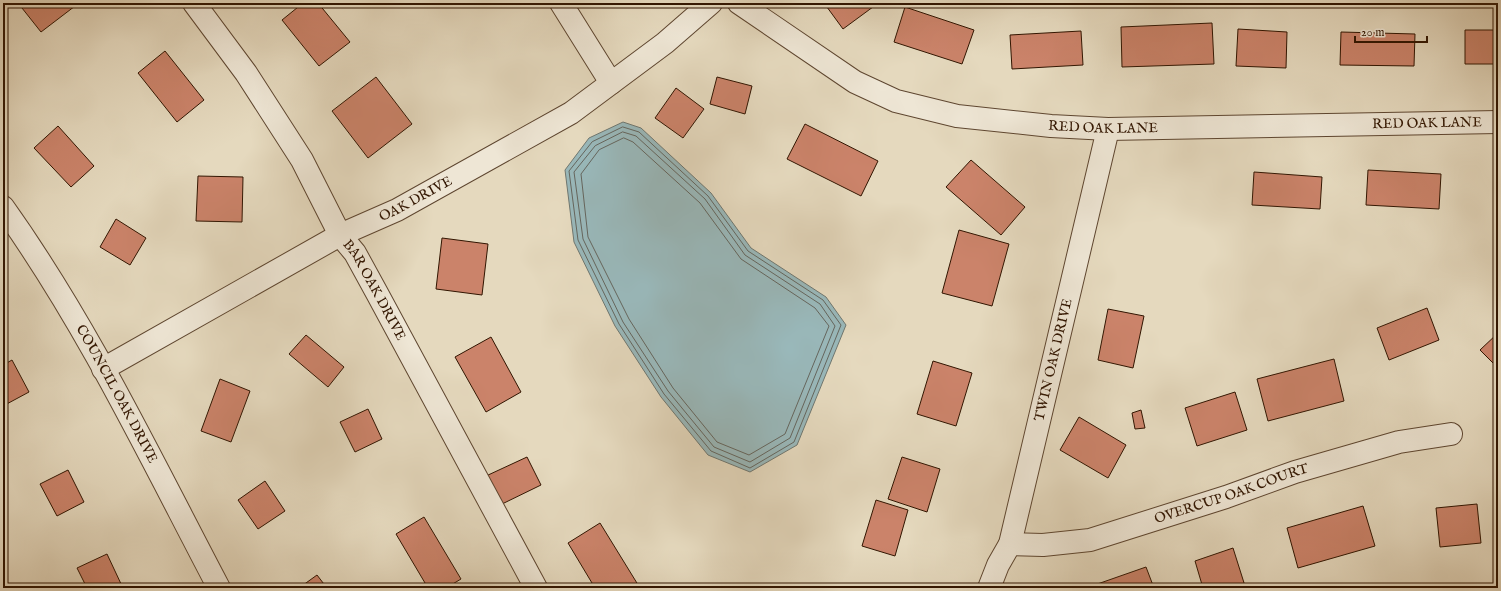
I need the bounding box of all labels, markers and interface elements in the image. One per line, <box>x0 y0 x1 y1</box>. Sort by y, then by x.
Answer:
scale bar <box>1355 18 1427 44</box>
text: 20 m <box>1361 25 1384 40</box>
street label: RED OAK LANE <box>1372 113 1482 133</box>
street label: RED OAK LANE <box>1048 117 1158 138</box>
street label: OAK DRIVE <box>376 172 456 226</box>
street label: BAR OAK DRIVE <box>339 236 410 344</box>
street label: TWIN OAK DRIVE <box>1030 297 1077 423</box>
street label: COUNCIL OAK DRIVE <box>72 322 162 466</box>
street label: OVERCUP OAK COURT <box>1152 459 1311 528</box>

